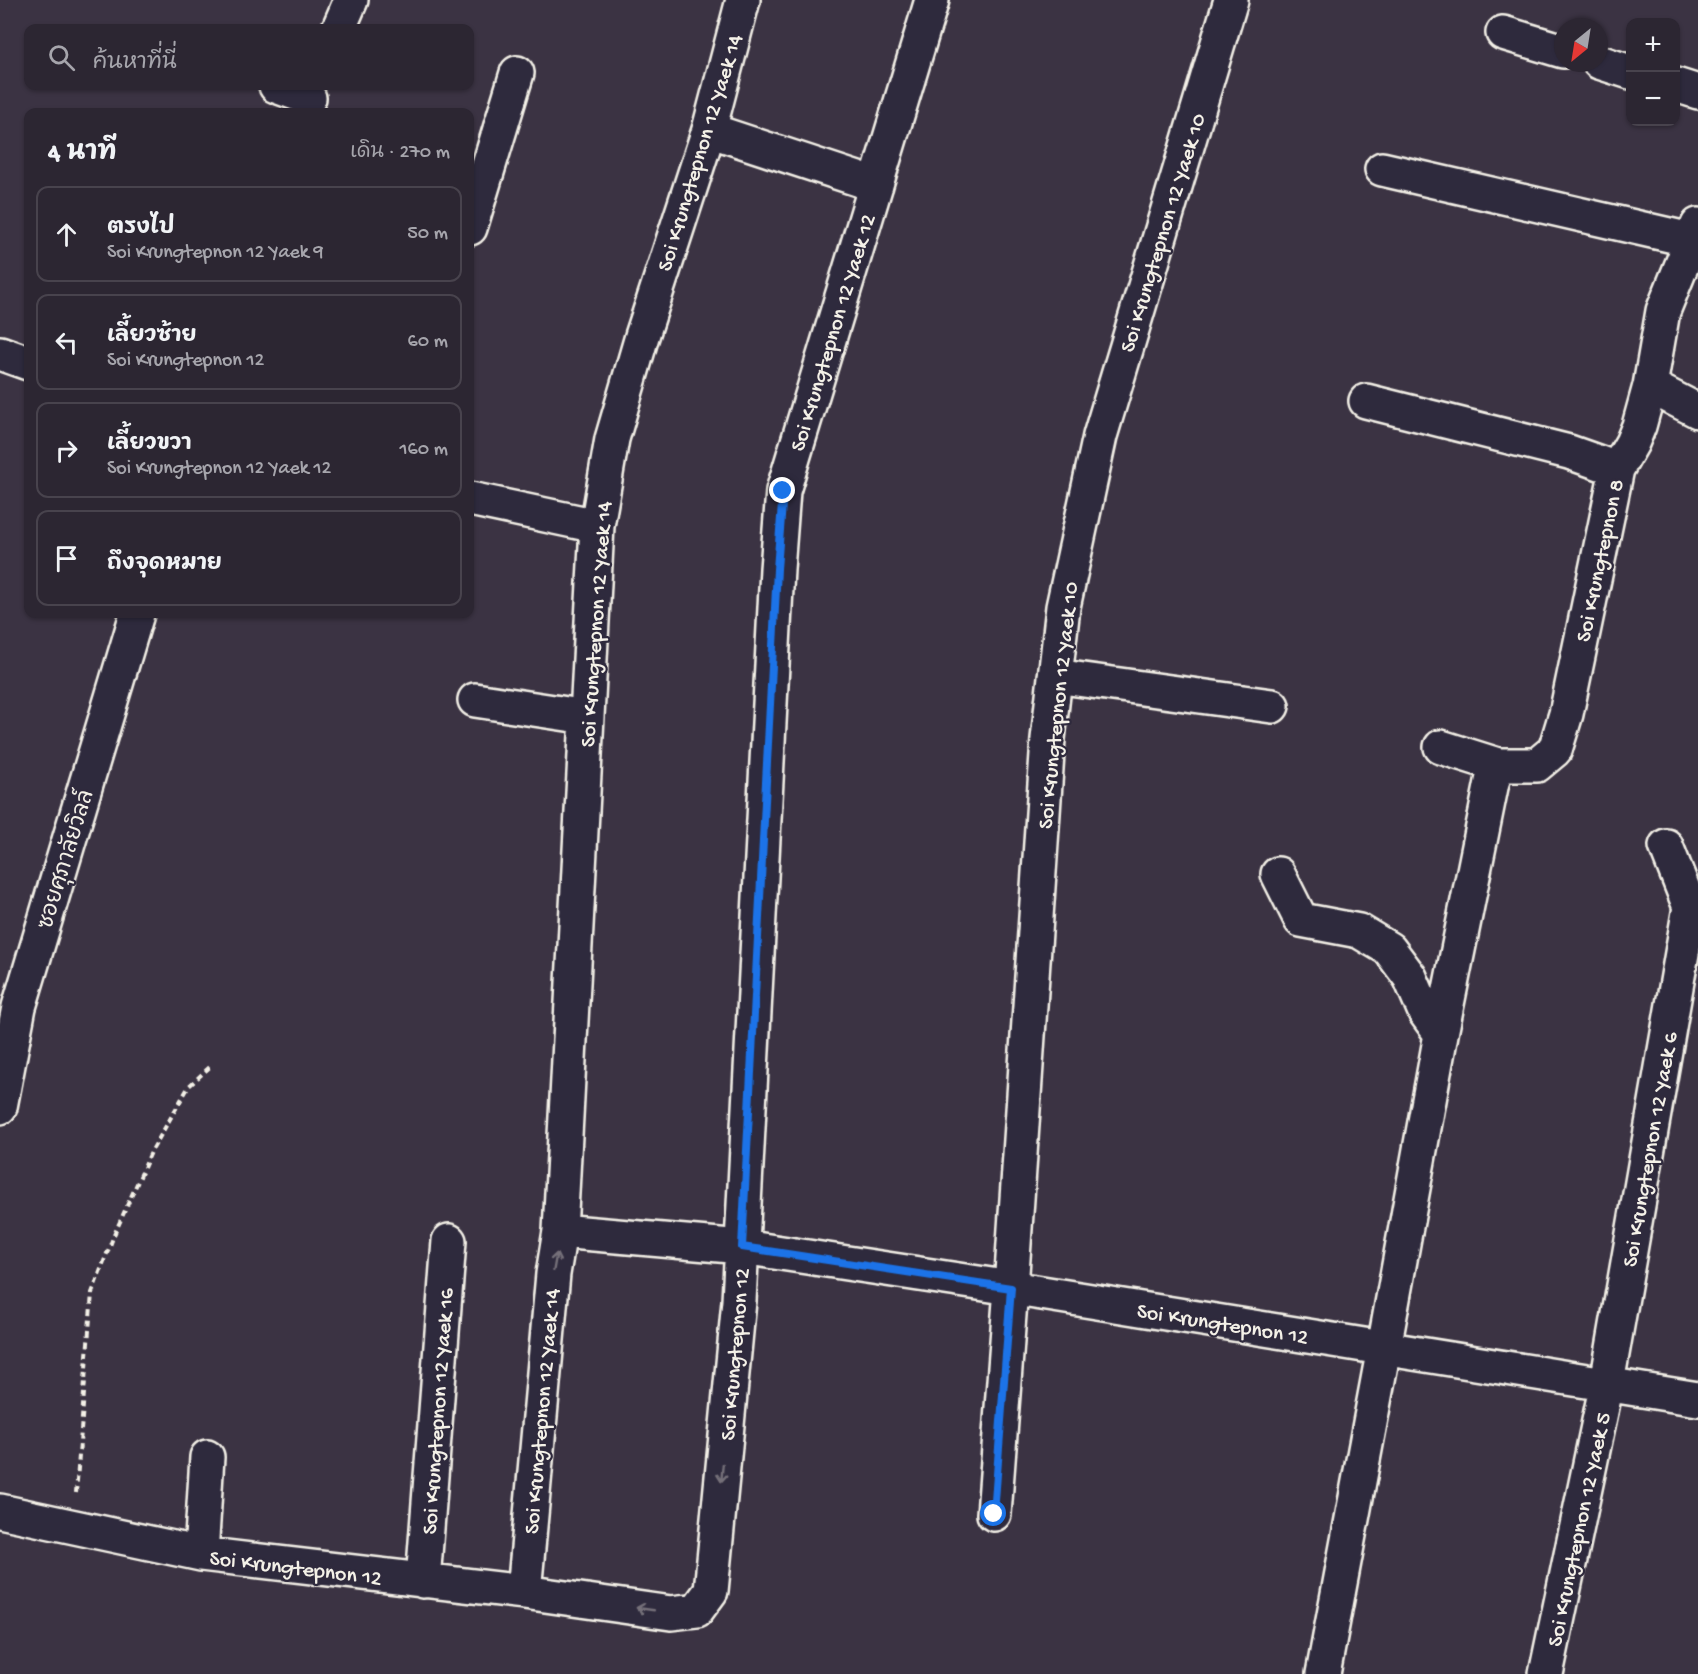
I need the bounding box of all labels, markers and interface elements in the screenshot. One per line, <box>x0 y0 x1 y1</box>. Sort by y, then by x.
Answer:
north arrow <box>1554 18 1608 72</box>
map controls <box>1626 18 1680 126</box>
button: + <box>1626 18 1680 72</box>
search box <box>24 24 474 90</box>
street label: Soi Krungtepnon 12 Yaek 14 <box>653 31 750 275</box>
icon: search <box>45 41 78 74</box>
text: ค้นหาที่นี่ <box>93 51 177 77</box>
button: − <box>1626 72 1680 126</box>
street label: Soi Krungtepnon 12 Yaek 10 <box>1116 111 1214 356</box>
text: 4 นาที <box>48 139 117 170</box>
text: เดิน · 270 m <box>350 142 450 165</box>
street label: Soi Krungtepnon 12 Yaek 12 <box>786 211 883 455</box>
text: ตรงไป <box>107 216 175 242</box>
icon: ahead <box>50 218 83 251</box>
text: 50 m <box>407 223 448 246</box>
text: Soi Krungtepnon 12 Yaek 9 <box>107 242 324 265</box>
text: เลี้ยวซ้าย <box>107 324 197 350</box>
icon: left <box>50 326 83 359</box>
text: 60 m <box>408 331 448 354</box>
text: Soi Krungtepnon 12 <box>107 350 264 373</box>
text: เลี้ยวขวา <box>107 432 191 458</box>
icon: right <box>50 434 83 467</box>
text: 160 m <box>399 439 448 462</box>
text: Soi Krungtepnon 12 Yaek 12 <box>107 458 331 481</box>
route end <box>769 477 795 503</box>
street label: Soi Krungtepnon 8 <box>1572 477 1632 645</box>
street label: Soi Krungtepnon 12 Yaek 14 <box>576 500 620 748</box>
icon: arrive <box>50 542 83 575</box>
text: ถึงจุดหมาย <box>107 552 222 578</box>
street label: Soi Krungtepnon 12 Yaek 10 <box>1034 580 1086 830</box>
street label: ซอยศุภาลัยวิลล์ <box>30 786 101 933</box>
street label: Soi Krungtepnon 12 Yaek 6 <box>1618 1029 1686 1269</box>
one-way arrow <box>550 1253 561 1273</box>
street label: Soi Krungtepnon 12 <box>716 1267 757 1442</box>
street label: Soi Krungtepnon 12 Yaek 16 <box>418 1286 462 1535</box>
street label: Soi Krungtepnon 12 Yaek 14 <box>520 1287 568 1535</box>
street label: Soi Krungtepnon 12 <box>1135 1300 1310 1352</box>
street label: Soi Krungtepnon 12 Yaek 5 <box>1543 1410 1618 1649</box>
one-way arrow <box>716 1463 727 1482</box>
route start <box>980 1500 1006 1526</box>
street label: Soi Krungtepnon 12 <box>208 1547 383 1593</box>
one-way arrow <box>635 1604 655 1615</box>

